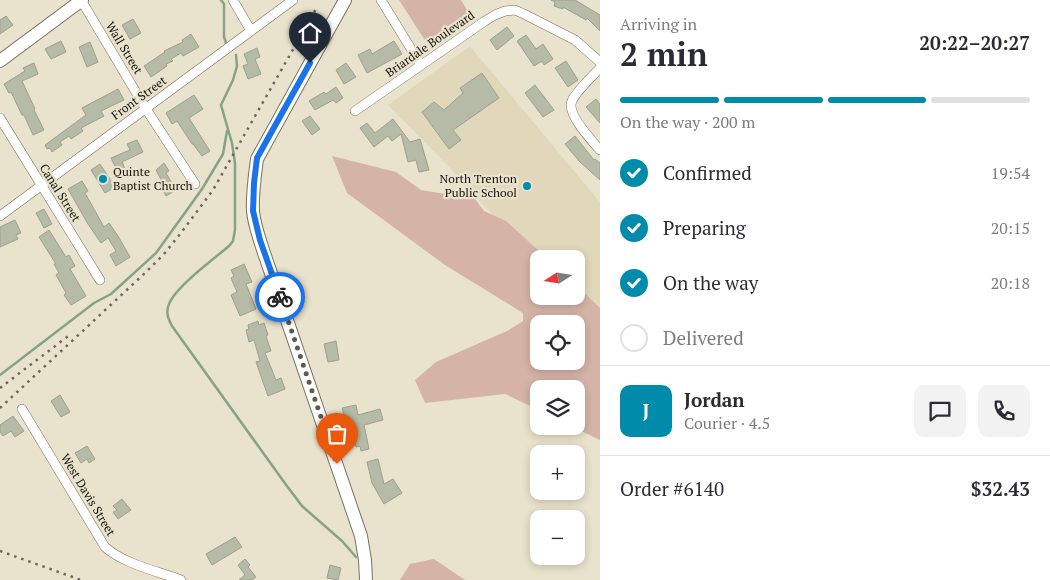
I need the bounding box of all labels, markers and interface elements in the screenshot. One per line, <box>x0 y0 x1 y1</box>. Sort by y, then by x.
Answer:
street label: Briardale Boulevard <box>382 7 477 80</box>
pin <box>289 12 331 63</box>
text: Arriving in <box>620 13 697 35</box>
street label: Wall Street <box>103 19 146 77</box>
icon: home <box>296 19 324 47</box>
text: 20:22–20:27 <box>919 30 1030 55</box>
text: 2 min <box>620 33 708 75</box>
street label: Front Street <box>108 72 170 123</box>
text: On the way · 200 m <box>620 111 755 133</box>
icon: check <box>620 159 648 187</box>
text: Confirmed <box>663 160 752 185</box>
street label: Canal Street <box>37 161 84 225</box>
text: 19:54 <box>991 162 1030 184</box>
place label: Quinte Baptist Church <box>113 164 193 193</box>
place label: North Trenton Public School <box>440 171 517 200</box>
marker: Quinte Baptist Church <box>97 173 109 185</box>
marker: North Trenton Public School <box>521 180 533 192</box>
icon: check <box>620 214 648 242</box>
text: Preparing <box>663 215 746 240</box>
text: 20:15 <box>991 217 1030 239</box>
north arrow <box>530 250 585 305</box>
map controls <box>530 250 585 565</box>
icon: check <box>620 269 648 297</box>
text: On the way <box>663 270 758 295</box>
courier <box>255 272 305 322</box>
text: 20:18 <box>991 272 1030 294</box>
icon: bike <box>266 283 294 311</box>
button: locate <box>530 315 585 370</box>
text: Delivered <box>663 325 744 350</box>
button: layers <box>530 380 585 435</box>
button: chat <box>914 385 966 437</box>
button: phone <box>978 385 1030 437</box>
text: Jordan <box>684 387 745 412</box>
text: J <box>643 398 649 423</box>
text: Courier · 4.5 <box>684 412 770 434</box>
pin <box>316 413 358 464</box>
icon: bag <box>323 420 351 448</box>
button: + <box>530 445 585 500</box>
street label: West Davis Street <box>58 451 119 539</box>
text: Order #6140 <box>620 476 724 501</box>
text: $32.43 <box>971 476 1030 501</box>
button: − <box>530 510 585 565</box>

